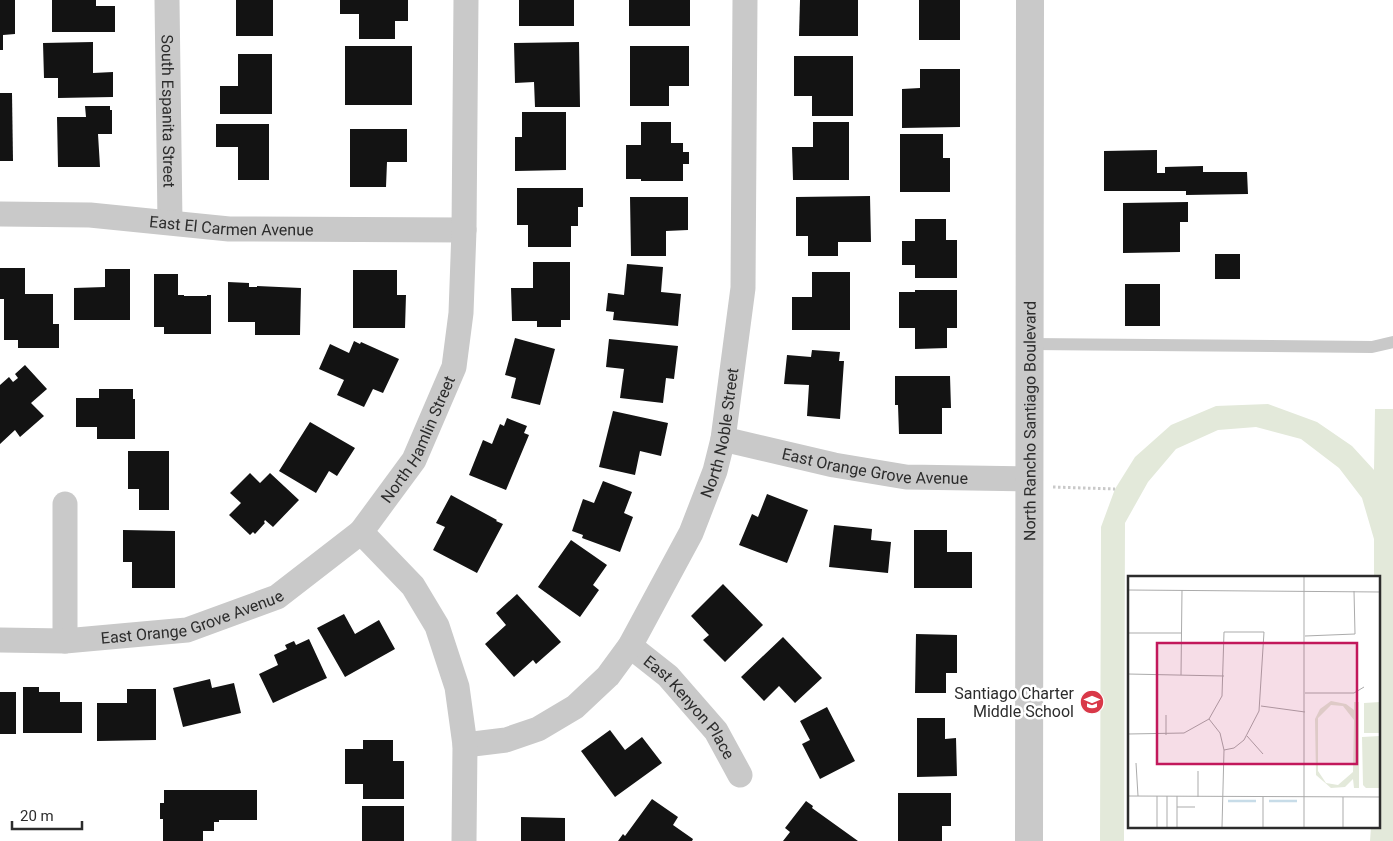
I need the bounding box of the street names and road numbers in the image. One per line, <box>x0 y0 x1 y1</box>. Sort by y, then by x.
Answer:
street label: South Espanita Street <box>158 34 179 188</box>
street label: East El Carmen Avenue <box>149 212 314 239</box>
street label: North Rancho Santiago Boulevard <box>1020 301 1039 541</box>
street label: North Noble Street <box>696 367 742 500</box>
street label: North Hamlin Street <box>376 373 459 506</box>
street label: East Orange Grove Avenue <box>780 444 968 487</box>
street label: East Orange Grove Avenue <box>100 586 287 647</box>
street label: East Kenyon Place <box>640 651 739 762</box>

